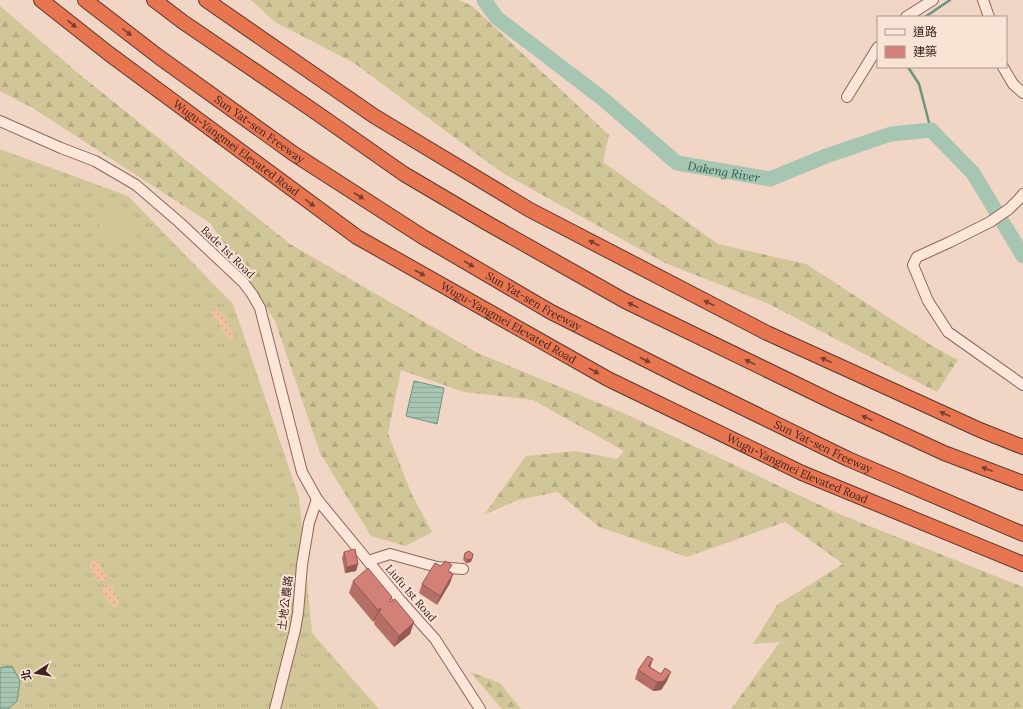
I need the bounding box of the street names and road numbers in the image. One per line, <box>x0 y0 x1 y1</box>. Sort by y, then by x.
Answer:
street label: Sun Yat-sen Freeway <box>212 92 307 166</box>
street label: Wugu-Yangmei Elevated Road <box>170 97 303 199</box>
street label: Bade 1st Road <box>198 223 258 282</box>
street label: Sun Yat-sen Freeway <box>484 269 584 333</box>
street label: Wugu-Yangmei Elevated Road <box>438 279 579 367</box>
street label: Sun Yat-sen Freeway <box>772 417 875 476</box>
street label: Wugu-Yangmei Elevated Road <box>725 431 870 507</box>
street label: Liufu 1st Road <box>382 562 440 625</box>
street label: 土地公農路 <box>275 575 295 631</box>

